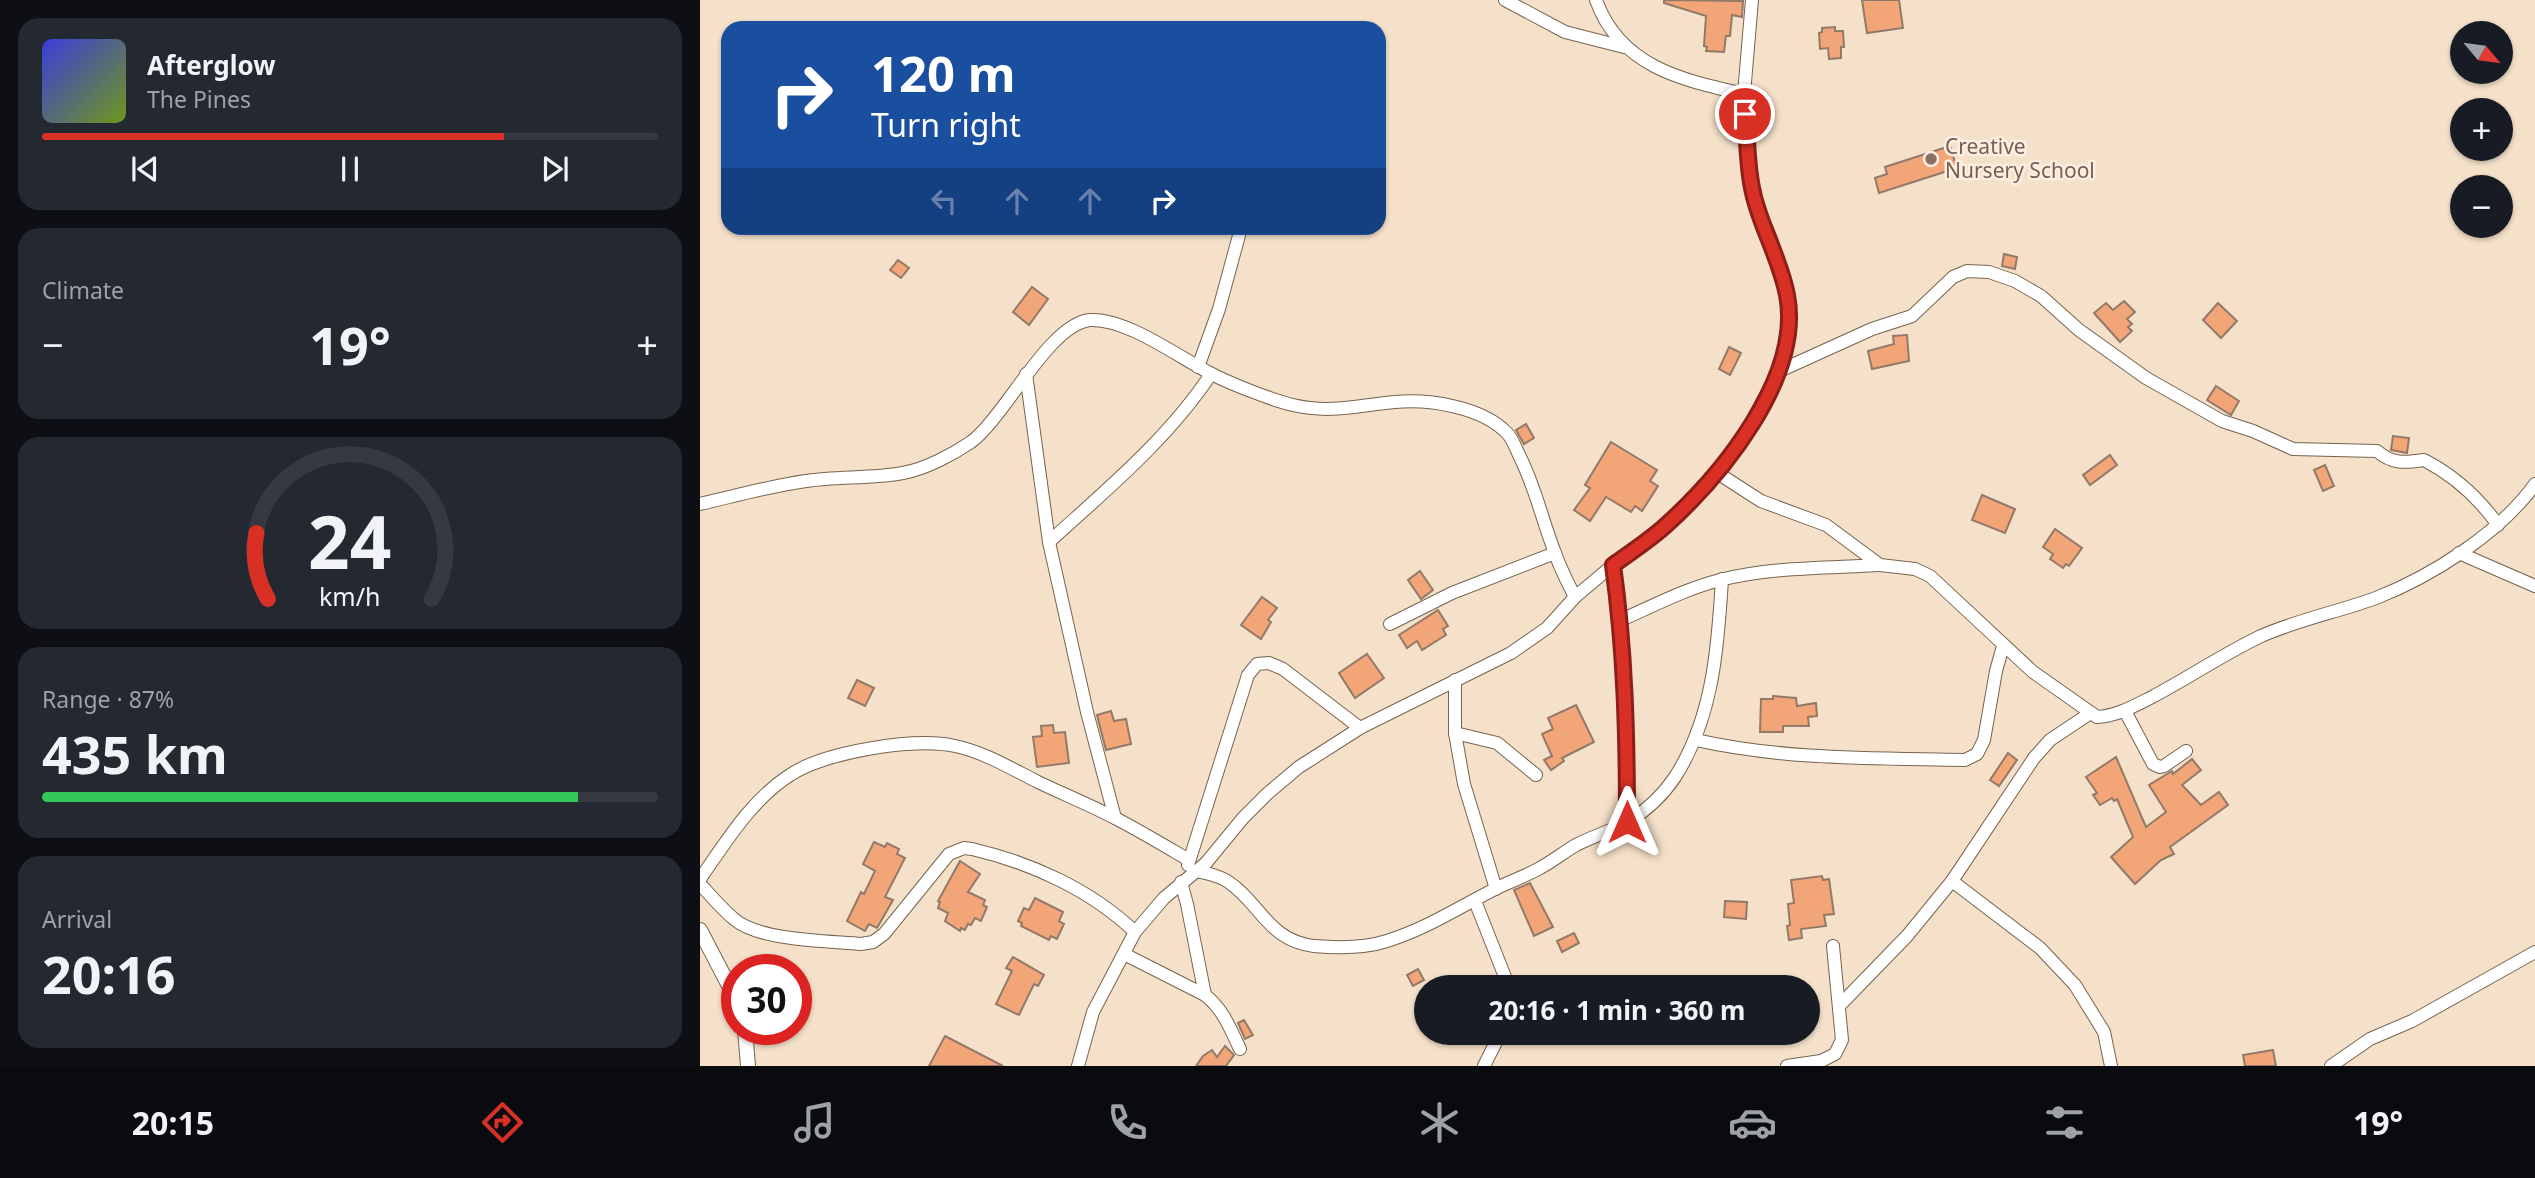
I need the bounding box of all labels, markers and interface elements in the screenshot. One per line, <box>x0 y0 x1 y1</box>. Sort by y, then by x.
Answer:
north arrow <box>2450 21 2513 84</box>
map controls <box>2450 21 2513 238</box>
text: 120 m <box>871 40 1016 106</box>
text: Afterglow <box>147 47 275 83</box>
icon: right <box>756 49 847 140</box>
text: The Pines <box>147 83 251 115</box>
pin <box>1715 84 1775 144</box>
icon: arrive <box>1726 95 1764 133</box>
button: + <box>2450 98 2513 161</box>
text: Turn right <box>871 103 1021 146</box>
place label: Creative Nursery School <box>1945 132 2095 184</box>
icon: previous <box>126 150 164 188</box>
icon: pause <box>331 150 369 188</box>
icon: next <box>536 150 574 188</box>
marker: Creative Nursery School <box>1923 151 1939 167</box>
button: − <box>2450 175 2513 238</box>
icon: left <box>925 182 963 220</box>
icon: ahead <box>998 182 1036 220</box>
icon: ahead <box>1071 182 1109 220</box>
icon: right <box>1144 182 1182 220</box>
text: Climate <box>42 274 124 306</box>
text: 19° <box>309 309 391 380</box>
text: − <box>42 318 64 370</box>
text: + <box>636 318 658 370</box>
text: 24 <box>308 491 392 590</box>
text: km/h <box>319 579 381 613</box>
text: Range · 87% <box>42 683 174 715</box>
text: 435 km <box>42 718 228 789</box>
position arrow <box>1590 785 1664 859</box>
text: Arrival <box>42 903 112 935</box>
text: 20:16 <box>42 938 176 1009</box>
speed limit sign: 30 <box>721 954 812 1045</box>
text: 20:16 · 1 min · 360 m <box>1489 992 1745 1028</box>
icon: directions <box>478 1098 527 1147</box>
icon: music <box>790 1098 839 1147</box>
icon: phone <box>1103 1098 1152 1147</box>
icon: climate <box>1415 1098 1464 1147</box>
icon: car <box>1728 1098 1777 1147</box>
icon: filters <box>2040 1098 2089 1147</box>
text: 20:15 <box>132 1101 214 1144</box>
text: 19° <box>2353 1101 2403 1144</box>

